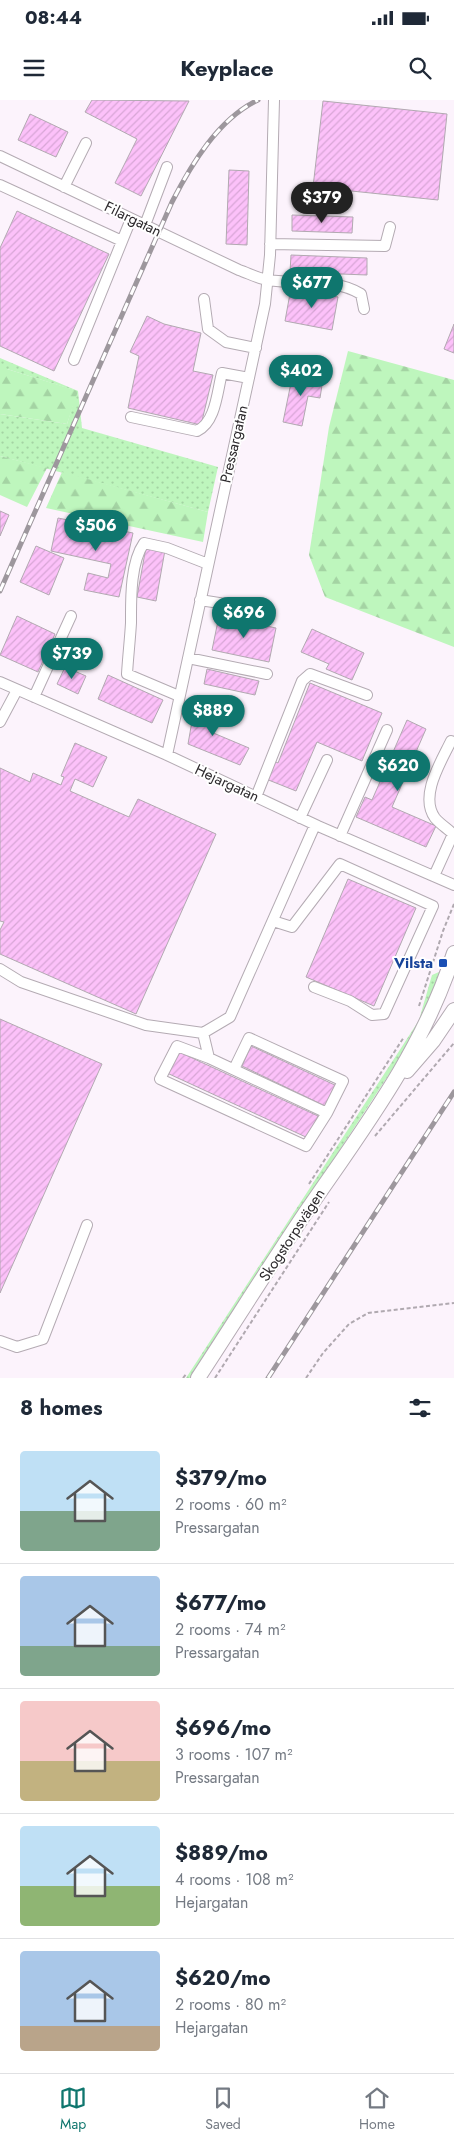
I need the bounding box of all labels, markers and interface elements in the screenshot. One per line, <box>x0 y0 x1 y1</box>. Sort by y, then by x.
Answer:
text: 08:44 <box>25 4 82 31</box>
text: Keyplace <box>180 52 274 84</box>
icon: menu <box>20 54 48 82</box>
icon: search <box>406 54 434 82</box>
pin: $379 <box>292 182 352 224</box>
text: $379 <box>302 186 342 209</box>
street label: Filargatan <box>101 196 165 242</box>
pin: $677 <box>282 266 342 309</box>
text: $677 <box>292 271 332 294</box>
pin: $402 <box>271 354 331 397</box>
text: $402 <box>280 359 322 382</box>
street label: Pressargatan <box>214 403 254 485</box>
pin: $506 <box>66 510 126 552</box>
text: $506 <box>75 514 117 537</box>
pin: $696 <box>214 596 274 639</box>
text: $696 <box>223 601 265 624</box>
pin: $739 <box>42 638 102 680</box>
text: $739 <box>52 642 92 665</box>
pin: $889 <box>183 694 243 737</box>
text: $889 <box>193 699 233 722</box>
pin: $620 <box>368 750 428 792</box>
text: $620 <box>377 754 419 777</box>
street label: Hejargatan <box>191 758 263 808</box>
place label: Vilsta <box>393 952 433 974</box>
marker: Vilsta <box>437 957 449 969</box>
street label: Skogstorpsvägen <box>254 1184 330 1286</box>
text: 8 homes <box>20 1393 103 1423</box>
icon: filters <box>406 1394 434 1422</box>
text: $379/mo <box>175 1463 267 1493</box>
icon: home <box>60 1471 120 1531</box>
text: 2 rooms · 60 m² <box>175 1493 287 1516</box>
text: Pressargatan <box>175 1516 260 1539</box>
text: $677/mo <box>175 1588 266 1618</box>
icon: home <box>60 1596 120 1656</box>
text: 2 rooms · 74 m² <box>175 1618 286 1641</box>
text: Pressargatan <box>175 1641 260 1664</box>
text: $696/mo <box>175 1713 271 1743</box>
icon: home <box>60 1721 120 1781</box>
text: 3 rooms · 107 m² <box>175 1743 293 1766</box>
text: Pressargatan <box>175 1766 260 1789</box>
text: $889/mo <box>175 1838 268 1868</box>
icon: home <box>60 1846 120 1906</box>
text: 4 rooms · 108 m² <box>175 1868 294 1891</box>
text: Hejargatan <box>175 1891 248 1914</box>
text: $620/mo <box>175 1963 271 1993</box>
icon: home <box>60 1971 120 2031</box>
text: 2 rooms · 80 m² <box>175 1993 286 2016</box>
text: Hejargatan <box>175 2016 248 2039</box>
tab: Map <box>59 2084 87 2134</box>
tab: Saved <box>205 2084 241 2134</box>
tab: Home <box>359 2084 395 2134</box>

